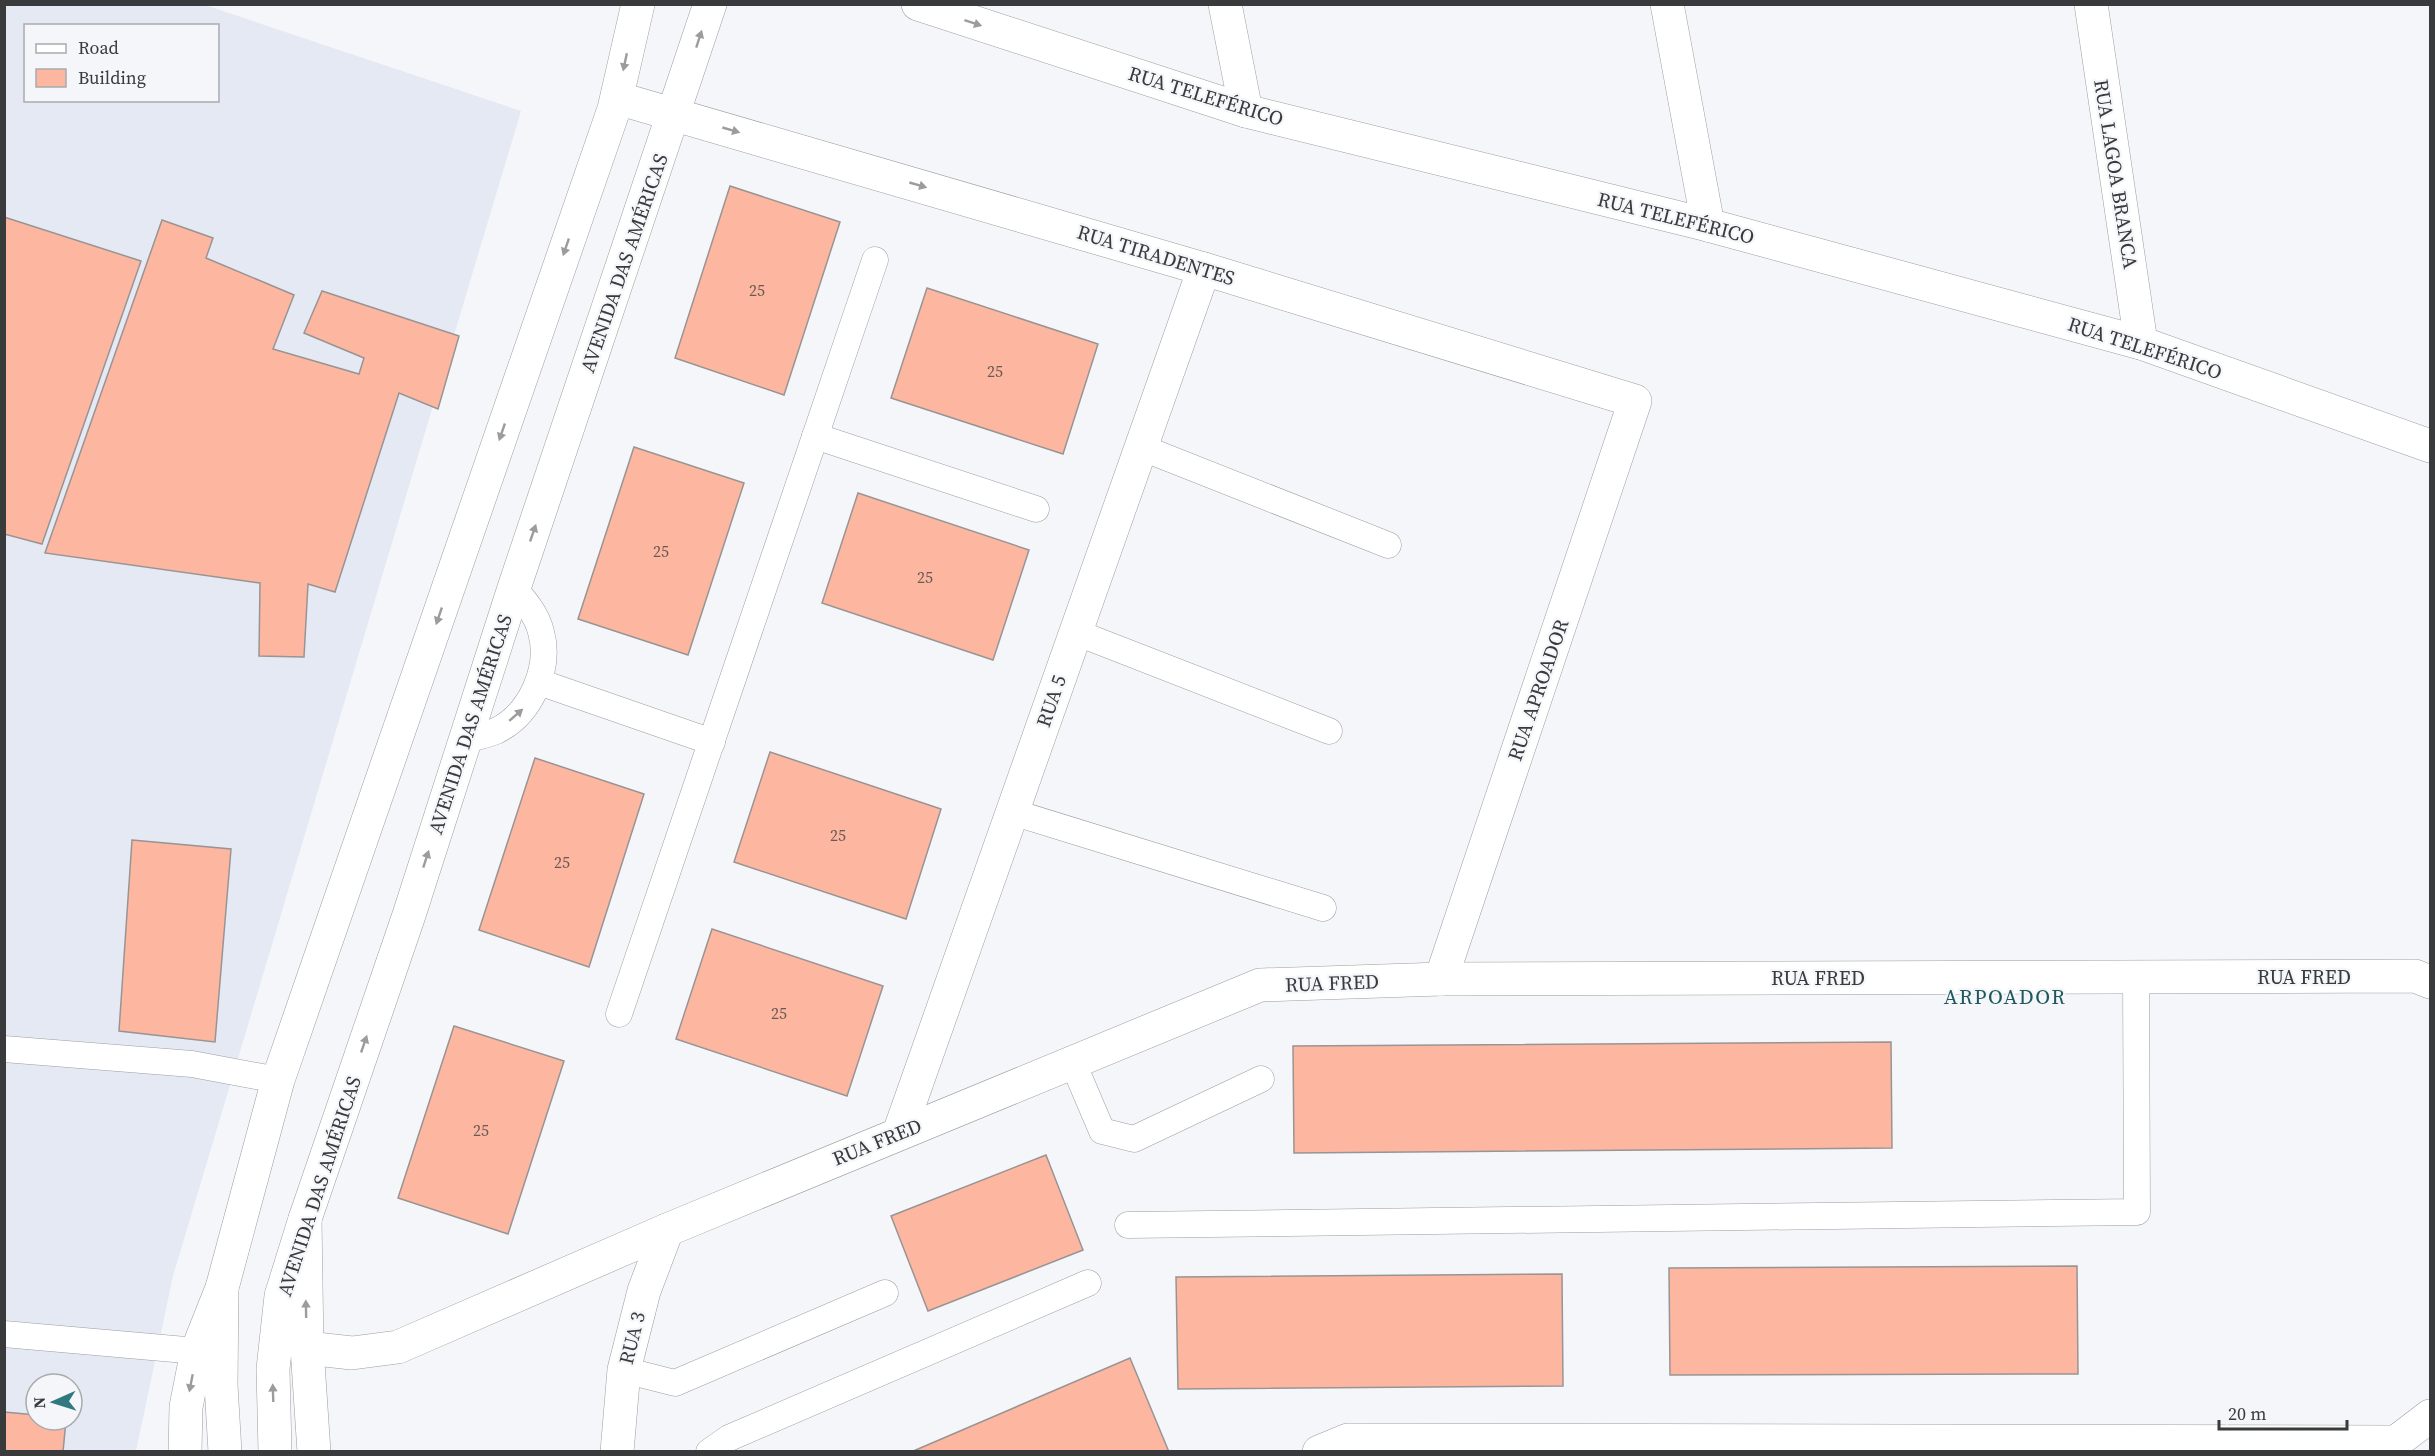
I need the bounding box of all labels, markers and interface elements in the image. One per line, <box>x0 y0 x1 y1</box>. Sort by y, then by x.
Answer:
one-way arrow <box>964 18 982 28</box>
legend <box>24 24 219 102</box>
one-way arrow <box>694 30 704 48</box>
text: Road <box>78 35 119 60</box>
one-way arrow <box>620 52 629 71</box>
street label: RUA TELEFÉRICO <box>1125 59 1287 133</box>
text: Building <box>78 65 146 90</box>
street label: RUA LAGOA BRANCA <box>2087 77 2145 271</box>
one-way arrow <box>722 126 740 135</box>
street label: AVENIDA DAS AMÉRICAS <box>573 150 675 376</box>
one-way arrow <box>909 181 927 190</box>
street label: RUA TELEFÉRICO <box>1595 185 1757 251</box>
street label: RUA TIRADENTES <box>1074 218 1238 292</box>
one-way arrow <box>561 238 571 256</box>
house number: 25 <box>749 279 765 301</box>
street label: RUA TELEFÉRICO <box>2064 310 2226 386</box>
house number: 25 <box>987 360 1003 382</box>
one-way arrow <box>497 423 507 441</box>
one-way arrow <box>529 524 539 542</box>
house number: 25 <box>653 540 669 562</box>
house number: 25 <box>917 566 933 588</box>
one-way arrow <box>433 607 443 625</box>
street label: AVENIDA DAS AMÉRICAS <box>421 610 519 838</box>
street label: RUA APROADOR <box>1501 615 1575 765</box>
street label: RUA 5 <box>1029 671 1073 731</box>
one-way arrow <box>508 708 524 721</box>
house number: 25 <box>830 824 846 846</box>
one-way arrow <box>422 850 432 868</box>
house number: 25 <box>554 851 570 873</box>
street label: RUA FRED <box>2257 963 2351 991</box>
street label: RUA FRED <box>1771 964 1865 992</box>
street label: RUA FRED <box>1285 967 1379 999</box>
district label: ARPOADOR <box>1944 982 2066 1011</box>
house number: 25 <box>771 1002 787 1024</box>
one-way arrow <box>360 1035 370 1053</box>
street label: AVENIDA DAS AMÉRICAS <box>270 1072 368 1300</box>
street label: RUA FRED <box>828 1111 926 1173</box>
house number: 25 <box>473 1119 489 1141</box>
one-way arrow <box>301 1300 311 1319</box>
street label: RUA 3 <box>612 1309 652 1367</box>
north arrow <box>24 1372 84 1432</box>
one-way arrow <box>186 1374 195 1393</box>
one-way arrow <box>268 1384 278 1403</box>
scale bar <box>2219 1393 2346 1431</box>
text: N <box>28 1396 50 1409</box>
text: 20 m <box>2228 1401 2266 1426</box>

